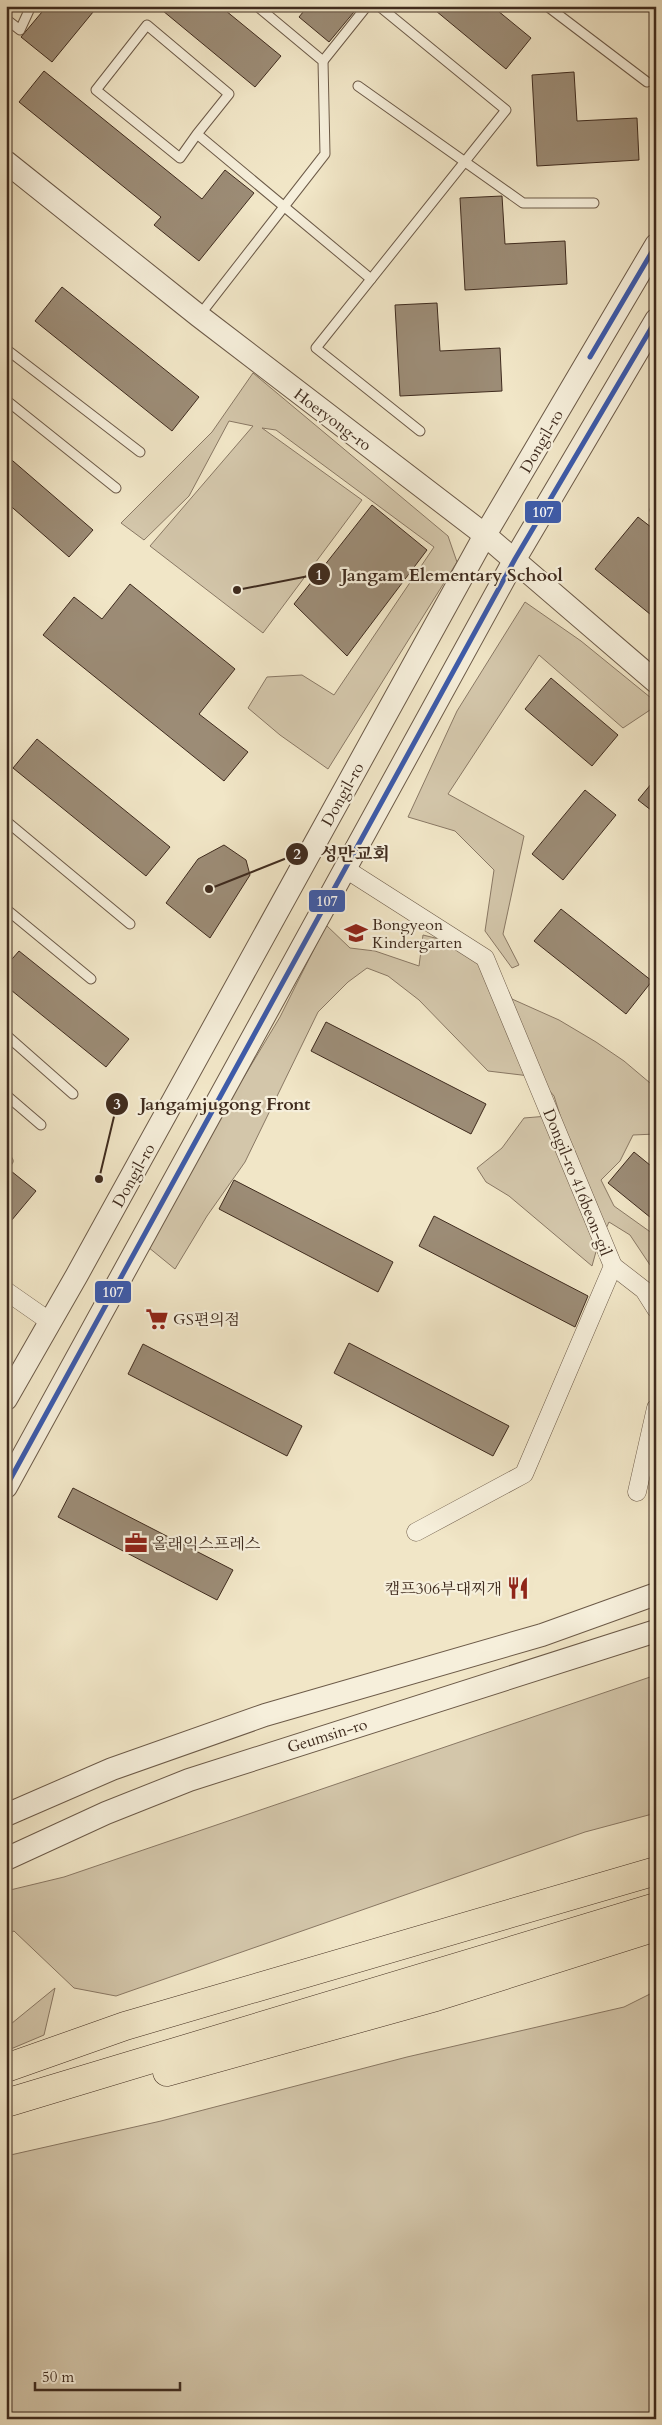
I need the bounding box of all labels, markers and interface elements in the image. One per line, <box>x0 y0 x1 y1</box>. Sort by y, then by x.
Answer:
street label: Hoeryong-ro <box>289 383 376 456</box>
street label: Dongil-ro <box>515 405 569 477</box>
line badge: 107 <box>524 500 562 524</box>
text: 107 <box>532 503 554 522</box>
callout: Jangam Elementary School <box>306 558 573 591</box>
text: Jangam Elementary School <box>338 563 563 588</box>
text: 1 <box>315 565 323 585</box>
street label: Dongil-ro <box>316 758 370 830</box>
callout: 성만교회 <box>285 838 400 871</box>
text: 성만교회 <box>320 842 390 867</box>
text: 2 <box>293 844 301 864</box>
line badge: 107 <box>308 889 346 913</box>
text: 107 <box>316 892 338 911</box>
place label: Bongyeon Kindergarten <box>372 914 462 954</box>
school or university icon: Bongyeon Kindergarten <box>343 920 369 946</box>
callout: Jangamjugong Front <box>104 1087 320 1120</box>
text: Jangamjugong Front <box>137 1092 311 1117</box>
text: 3 <box>113 1094 121 1114</box>
street label: Dongil-ro 416beon-gil <box>537 1105 617 1259</box>
street label: Dongil-ro <box>107 1139 161 1211</box>
line badge: 107 <box>94 1280 132 1304</box>
text: 107 <box>102 1283 124 1302</box>
supermarket icon: GS편의점 <box>144 1306 170 1332</box>
place label: GS편의점 <box>173 1309 240 1331</box>
office icon: 올래익스프레스 <box>123 1530 149 1556</box>
place label: 올래익스프레스 <box>152 1533 261 1555</box>
restaurant icon: 캠프306부대찌개 <box>505 1575 531 1601</box>
place label: 캠프306부대찌개 <box>385 1578 502 1600</box>
street label: Geumsin-ro <box>284 1713 370 1759</box>
scale bar <box>35 2360 180 2392</box>
text: 50 m <box>42 2367 74 2387</box>

